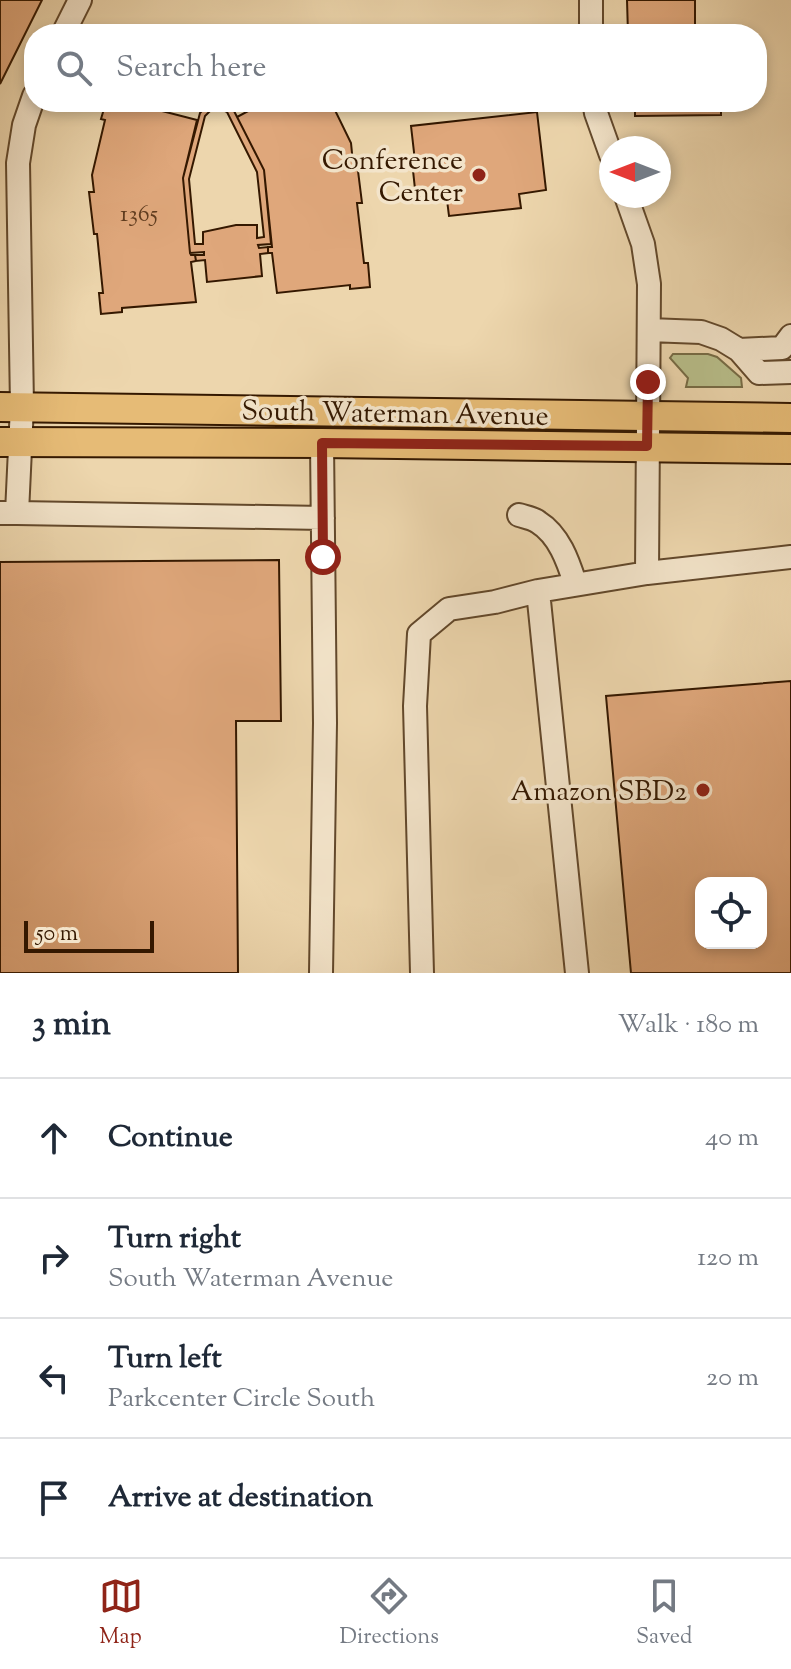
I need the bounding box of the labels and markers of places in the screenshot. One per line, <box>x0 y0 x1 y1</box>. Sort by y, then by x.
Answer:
place label: Conference Center <box>322 142 463 214</box>
marker: Conference Center <box>470 166 488 184</box>
place label: Amazon SBD2 <box>510 773 687 813</box>
marker: Amazon SBD2 <box>694 781 712 799</box>

